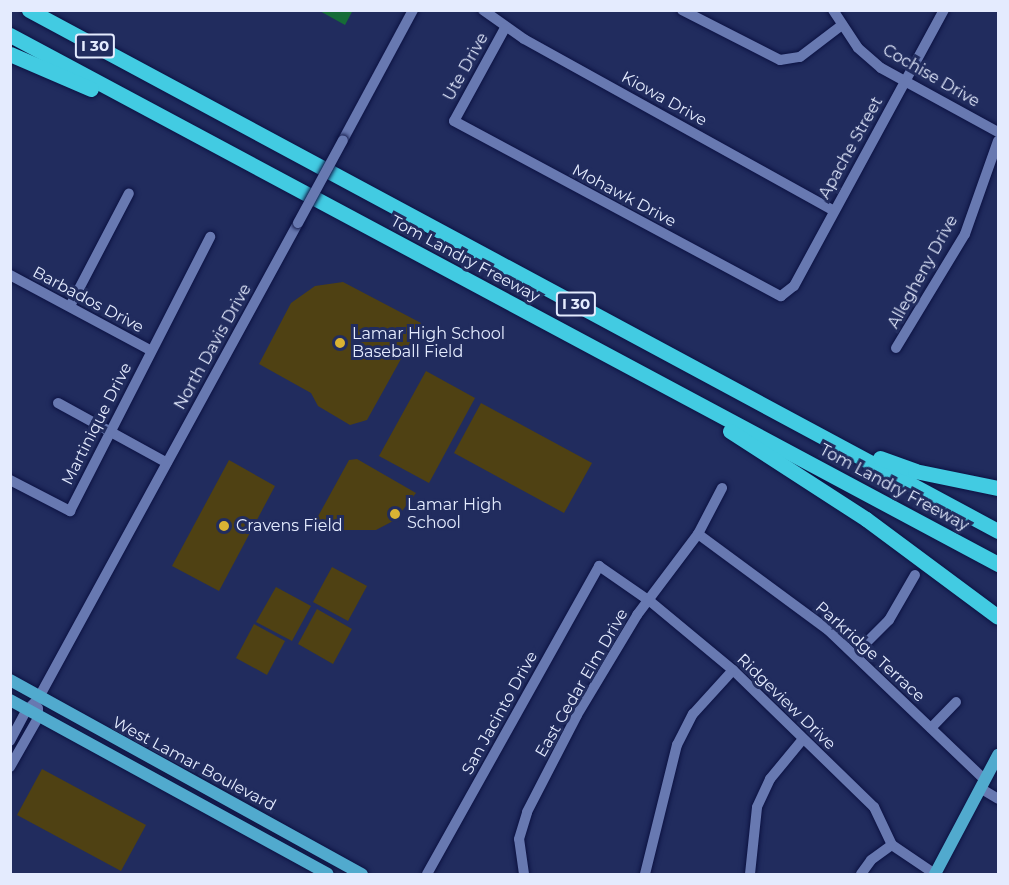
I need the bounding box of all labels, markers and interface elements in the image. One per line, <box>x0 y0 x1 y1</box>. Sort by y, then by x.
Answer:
street label: Ute Drive <box>440 30 492 104</box>
road number: I 30 <box>74 34 116 58</box>
street label: Cochise Drive <box>879 41 983 111</box>
street label: Kiowa Drive <box>618 68 710 130</box>
street label: Apache Street <box>815 94 887 202</box>
street label: Mohawk Drive <box>569 160 679 232</box>
street label: Tom Landry Freeway <box>387 212 543 306</box>
street label: Allegheny Drive <box>884 212 962 332</box>
street label: Barbados Drive <box>29 263 147 337</box>
street label: North Davis Drive <box>171 281 255 413</box>
road number: I 30 <box>555 292 597 316</box>
place label: Lamar High School Baseball Field <box>352 324 505 362</box>
marker: Lamar High School Baseball Field <box>333 336 347 350</box>
street label: Martinique Drive <box>58 360 136 488</box>
street label: Tom Landry Freeway <box>816 441 972 535</box>
place label: Lamar High School <box>407 495 502 533</box>
marker: Lamar High School <box>388 507 402 521</box>
place label: Cravens Field <box>236 516 343 536</box>
marker: Cravens Field <box>217 519 231 533</box>
street label: Parkridge Terrace <box>811 598 929 706</box>
street label: East Cedar Elm Drive <box>532 605 632 761</box>
street label: San Jacinto Drive <box>458 648 542 778</box>
street label: Ridgeview Drive <box>733 650 839 754</box>
street label: West Lamar Boulevard <box>109 713 279 815</box>

